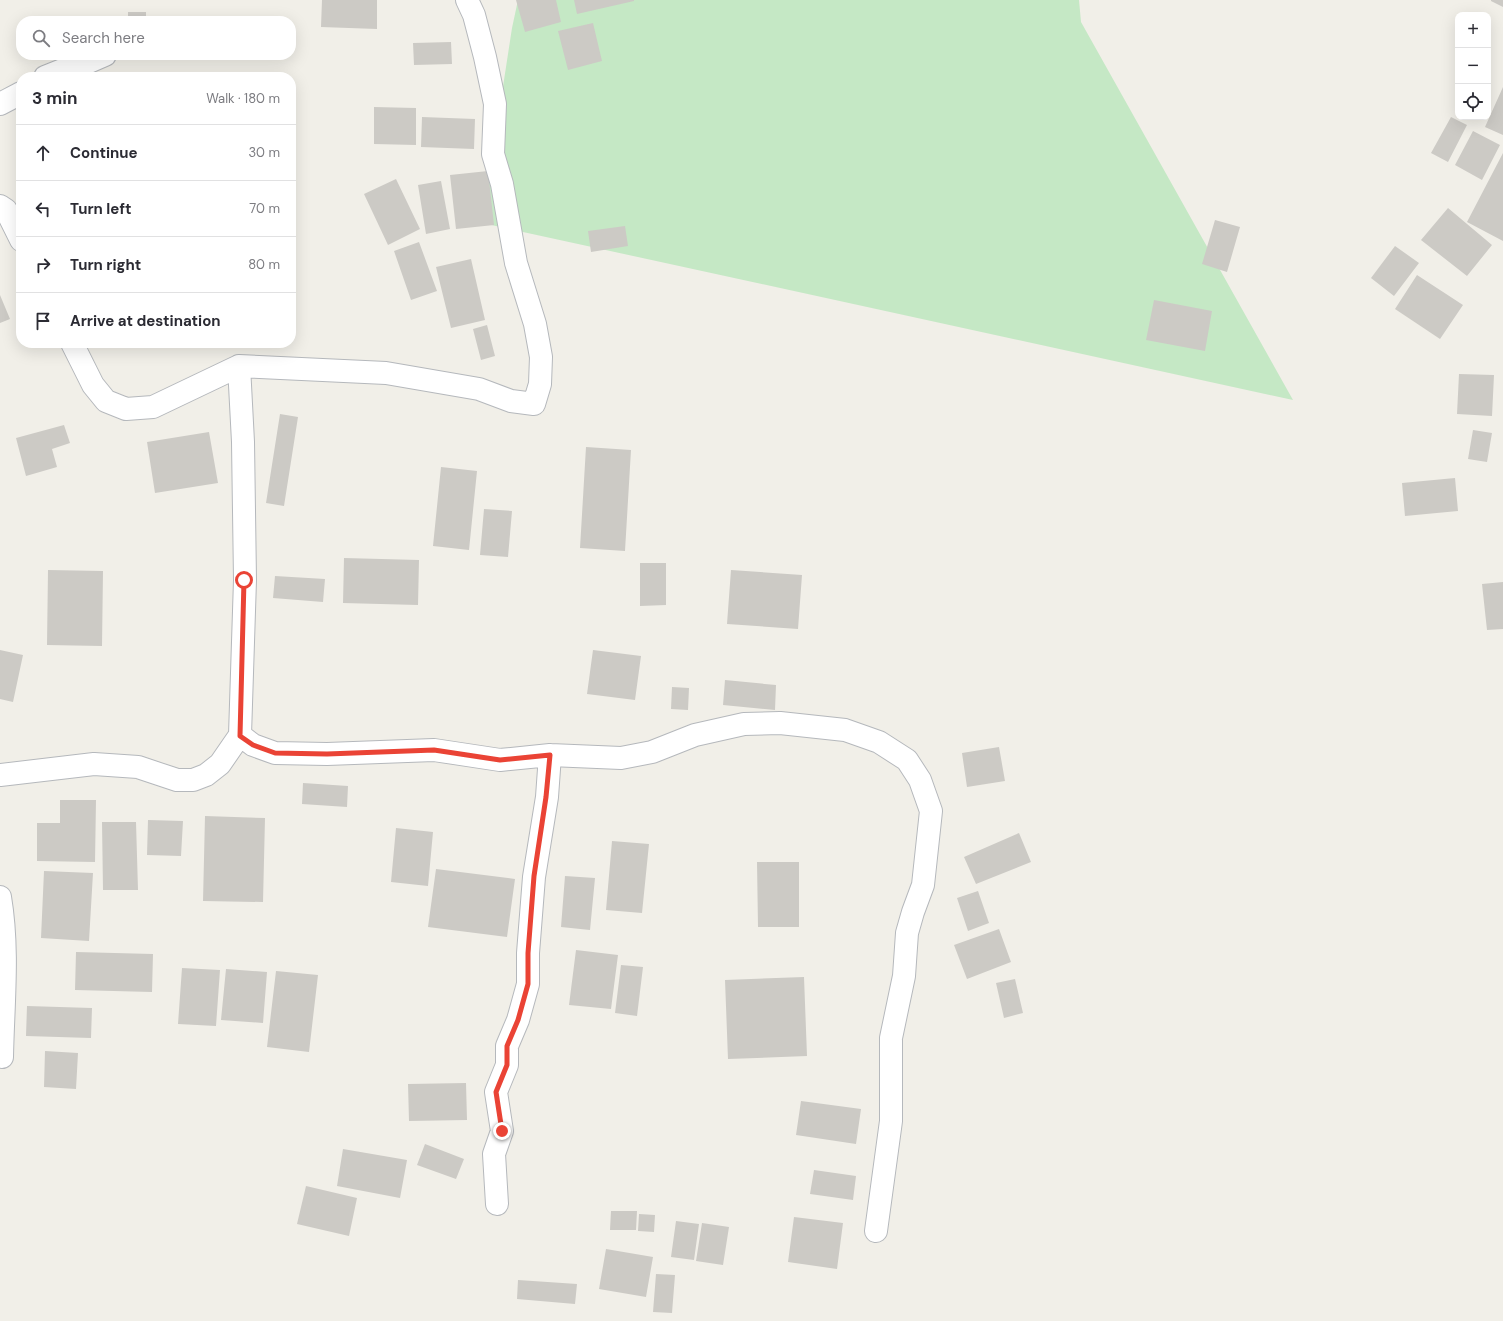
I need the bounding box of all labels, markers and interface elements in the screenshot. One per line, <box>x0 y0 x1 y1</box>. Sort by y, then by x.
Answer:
map controls <box>1455 12 1491 120</box>
button: + <box>1455 12 1491 48</box>
search box <box>16 16 296 60</box>
icon: search <box>30 27 52 49</box>
text: Search here <box>62 28 145 48</box>
button: − <box>1455 48 1491 84</box>
button: locate <box>1455 84 1491 120</box>
text: 3 min <box>32 87 77 109</box>
text: Walk · 180 m <box>206 90 280 107</box>
icon: ahead <box>32 142 54 164</box>
text: Continue <box>70 143 138 163</box>
text: 30 m <box>248 144 280 161</box>
icon: left <box>32 198 54 220</box>
text: Turn left <box>70 199 131 219</box>
text: 70 m <box>249 200 280 217</box>
icon: right <box>32 254 54 276</box>
text: Turn right <box>70 255 141 275</box>
text: 80 m <box>248 256 280 273</box>
icon: arrive <box>32 310 54 332</box>
text: Arrive at destination <box>70 311 221 331</box>
route start <box>235 571 253 589</box>
route end <box>493 1122 511 1140</box>

